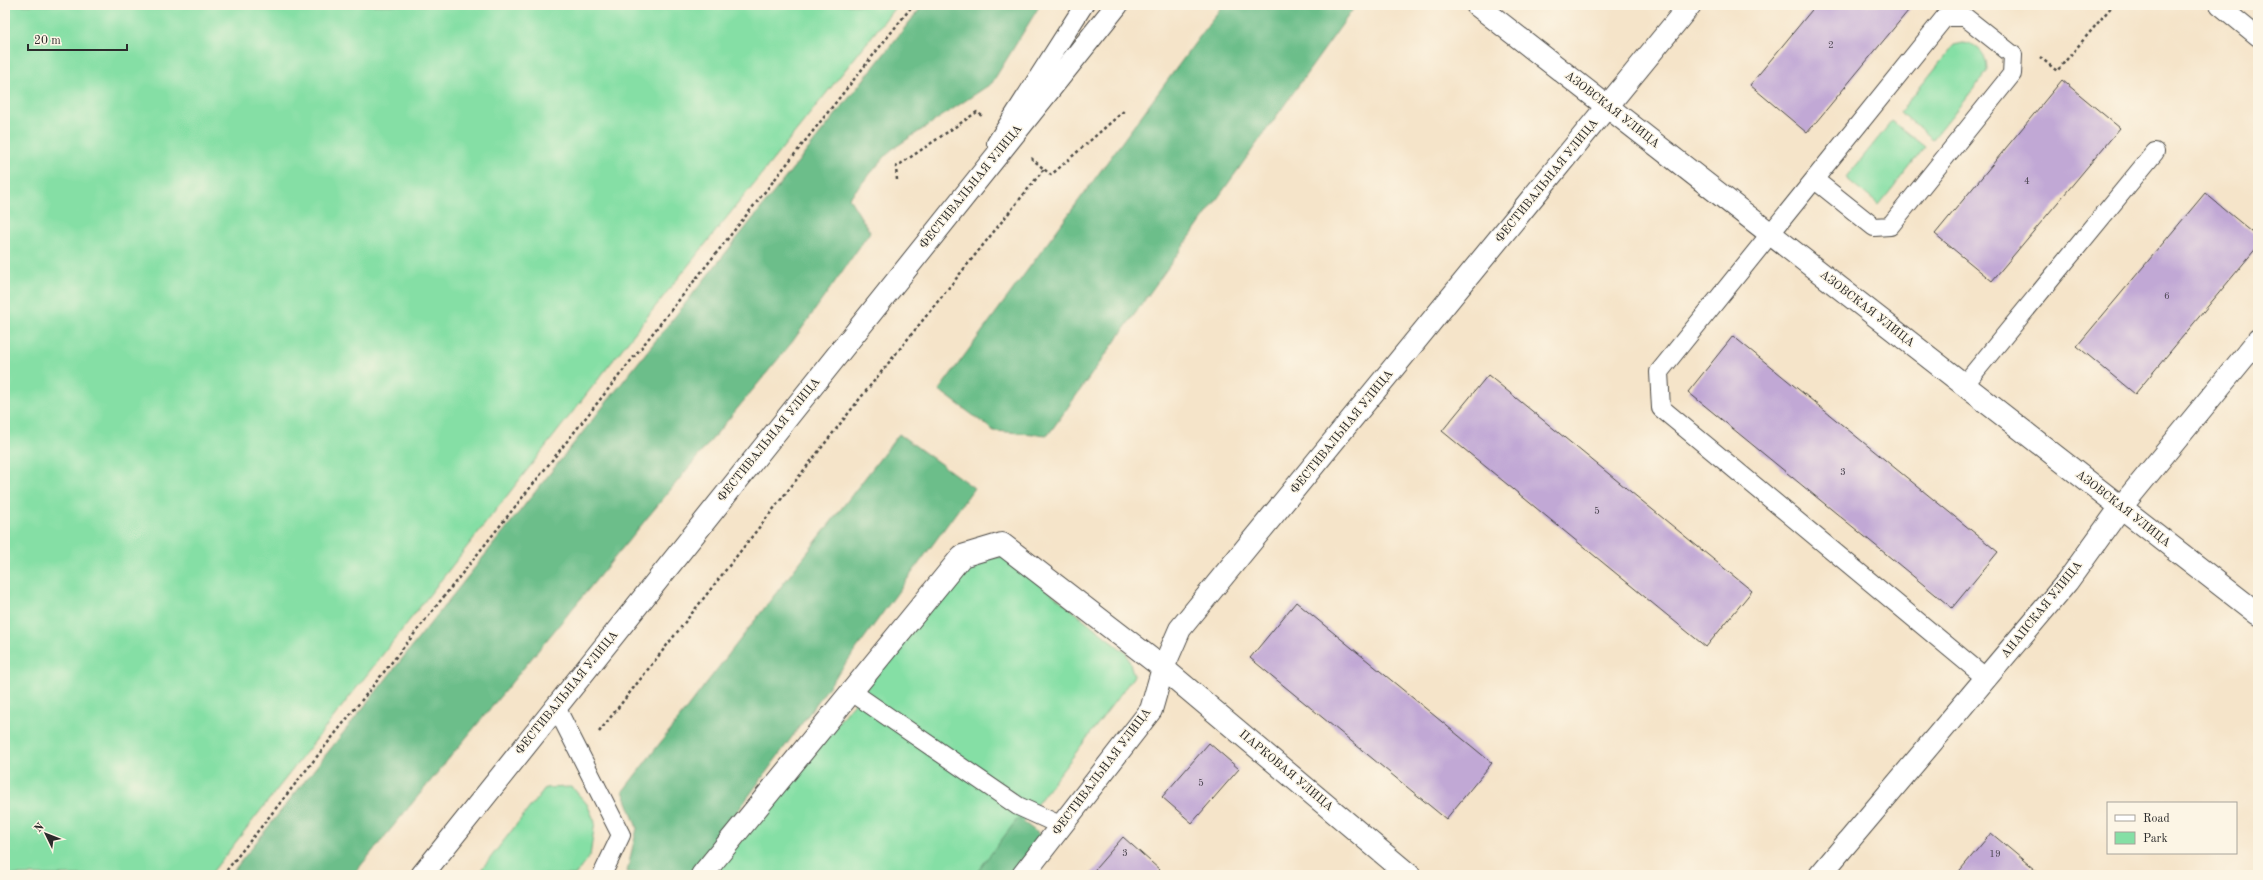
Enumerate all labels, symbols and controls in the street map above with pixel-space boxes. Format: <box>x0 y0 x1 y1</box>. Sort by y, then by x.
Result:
scale bar <box>28 26 127 52</box>
text: 20 m <box>34 35 61 47</box>
house number: 2 <box>1828 40 1834 50</box>
street label: АЗОВСКАЯ УЛИЦА <box>1562 69 1662 151</box>
street label: ФЕСТИВАЛЬНАЯ УЛИЦА <box>1493 117 1601 245</box>
street label: ФЕСТИВАЛЬНАЯ УЛИЦА <box>917 123 1025 251</box>
house number: 4 <box>2024 176 2030 186</box>
street label: АЗОВСКАЯ УЛИЦА <box>1817 268 1917 350</box>
house number: 6 <box>2164 291 2170 301</box>
street label: ФЕСТИВАЛЬНАЯ УЛИЦА <box>1288 368 1396 496</box>
street label: ФЕСТИВАЛЬНАЯ УЛИЦА <box>715 376 823 504</box>
house number: 3 <box>1840 467 1846 477</box>
street label: АЗОВСКАЯ УЛИЦА <box>2073 468 2173 550</box>
house number: 5 <box>1594 506 1600 516</box>
street label: АНАПСКАЯ УЛИЦА <box>1999 559 2085 661</box>
street label: ФЕСТИВАЛЬНАЯ УЛИЦА <box>513 629 621 757</box>
street label: ФЕСТИВАЛЬНАЯ УЛИЦА <box>1050 706 1154 838</box>
street label: ПАРКОВАЯ УЛИЦА <box>1237 728 1335 814</box>
house number: 5 <box>1198 778 1204 788</box>
legend <box>2107 802 2237 854</box>
text: Road <box>2143 813 2170 825</box>
north arrow <box>26 814 66 854</box>
text: N <box>33 821 47 835</box>
text: Park <box>2143 833 2168 845</box>
house number: 3 <box>1122 848 1128 858</box>
house number: 19 <box>1989 849 2001 859</box>

